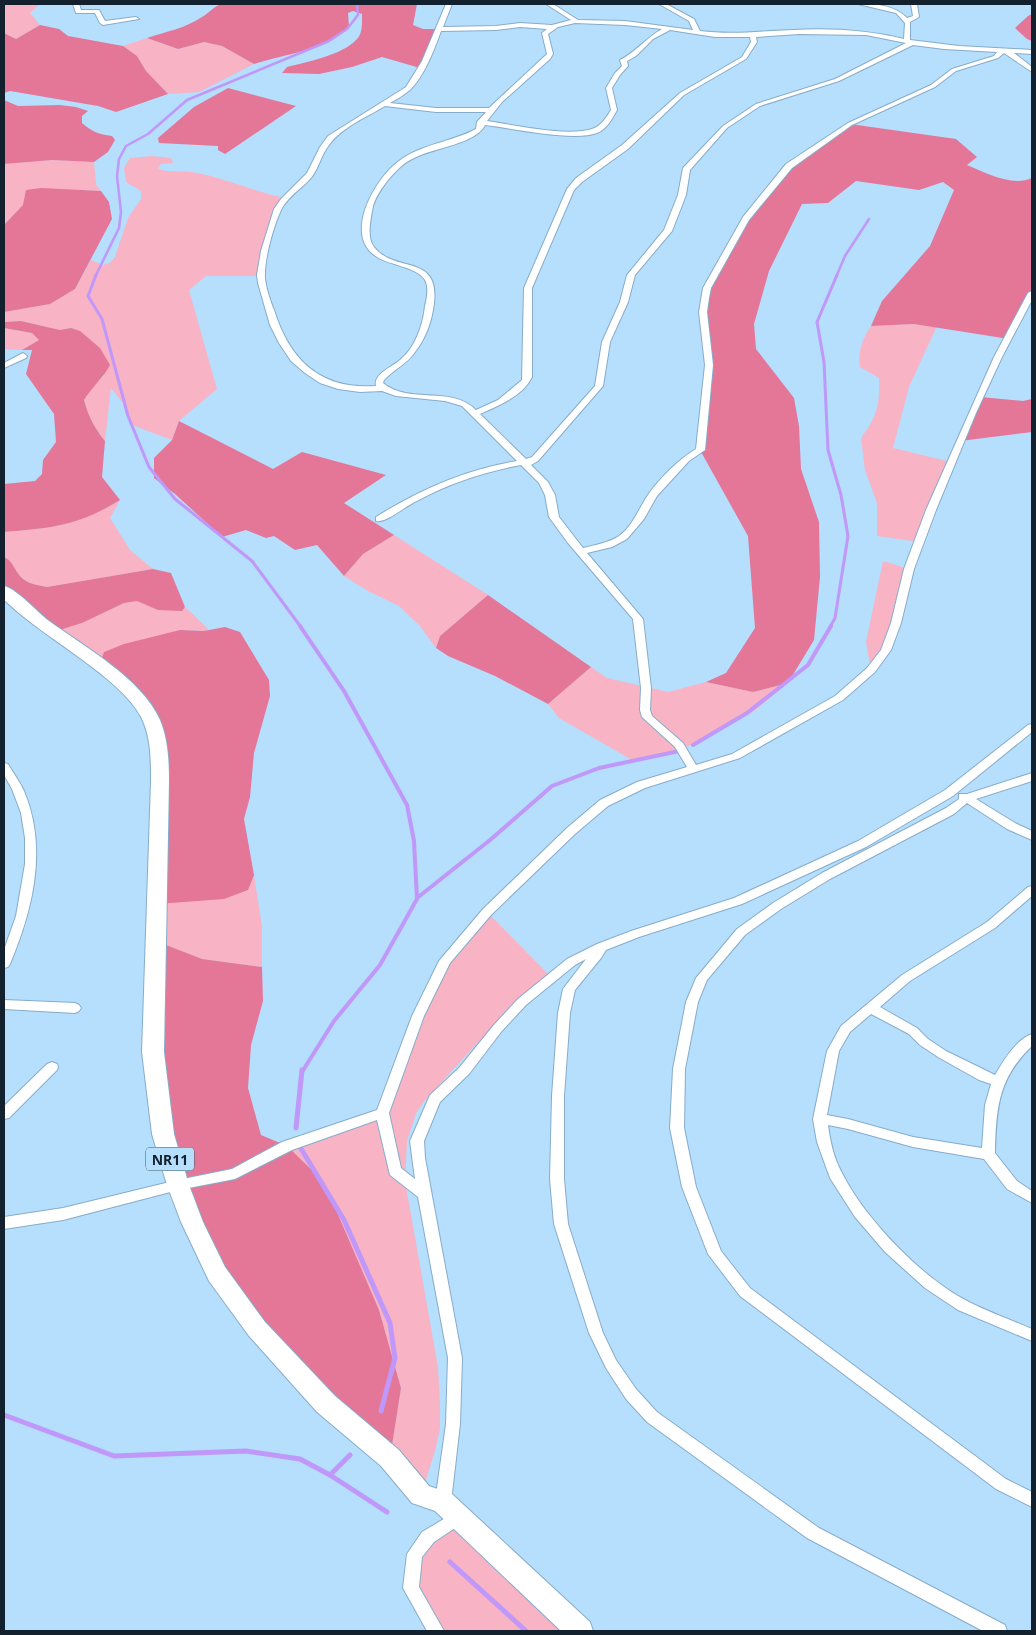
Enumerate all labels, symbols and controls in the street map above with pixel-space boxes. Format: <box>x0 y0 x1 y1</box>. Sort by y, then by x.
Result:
road number: NR11 <box>146 1148 194 1170</box>

